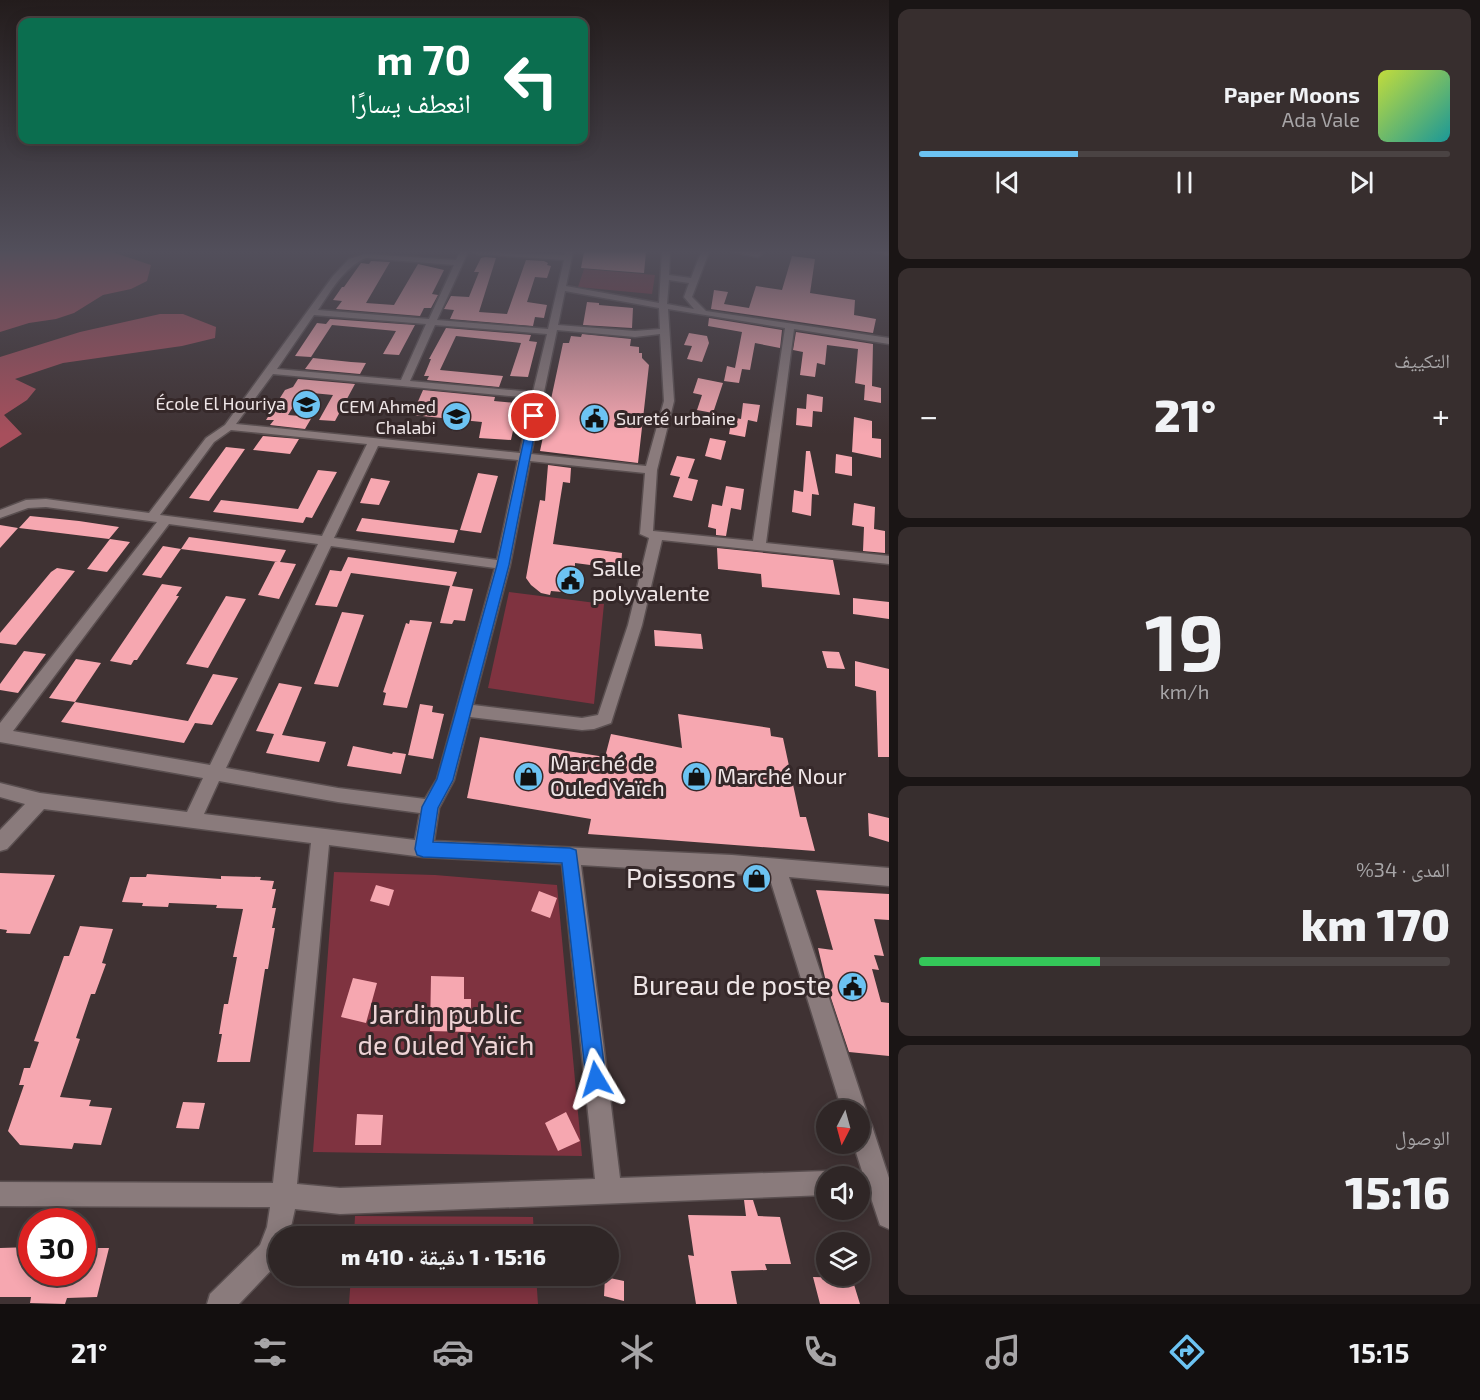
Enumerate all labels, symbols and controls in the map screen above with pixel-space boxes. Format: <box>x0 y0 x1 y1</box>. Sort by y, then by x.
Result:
text: 70 m <box>376 33 471 83</box>
icon: left <box>492 42 570 120</box>
text: Paper Moons <box>1224 81 1360 107</box>
text: انعطف يسارًا <box>350 86 471 118</box>
text: Ada Vale <box>1282 107 1360 131</box>
icon: previous <box>991 166 1024 199</box>
icon: pause <box>1168 166 1201 199</box>
icon: next <box>1345 166 1378 199</box>
text: التكييف <box>1394 348 1450 372</box>
text: 21° <box>1154 387 1216 441</box>
school or university icon: École El Houriya <box>291 388 323 420</box>
pin <box>508 390 559 441</box>
place label: École El Houriya <box>156 392 286 414</box>
place label: CEM Ahmed Chalabi <box>339 395 436 438</box>
text: − <box>919 395 938 435</box>
text: + <box>1432 395 1450 435</box>
icon: arrive <box>517 399 550 432</box>
school or university icon: CEM Ahmed Chalabi <box>441 401 473 433</box>
public building icon: Sureté urbaine <box>579 403 611 435</box>
place label: Sureté urbaine <box>616 407 736 429</box>
place label: Salle polyvalente <box>592 554 710 605</box>
public building icon: Salle polyvalente <box>555 565 587 597</box>
text: 19 <box>1145 593 1224 687</box>
text: km/h <box>1160 679 1209 703</box>
place label: Marché de Ouled Yaïch <box>550 749 665 800</box>
shop icon: Marché de Ouled Yaïch <box>513 760 545 792</box>
shop icon: Marché Nour <box>680 760 712 792</box>
place label: Marché Nour <box>717 762 847 788</box>
text: المدى · 34% <box>1356 857 1450 881</box>
place label: Poissons <box>626 861 736 893</box>
shop icon: Poissons <box>741 863 773 895</box>
text: 170 km <box>1301 896 1450 950</box>
place label: Bureau de poste <box>632 968 831 1001</box>
public building icon: Bureau de poste <box>836 970 868 1002</box>
park label: Jardin public de Ouled Yaïch <box>358 997 535 1060</box>
position arrow <box>564 1047 628 1111</box>
north arrow <box>816 1100 870 1154</box>
map controls <box>816 1100 870 1286</box>
text: الوصول <box>1395 1125 1450 1149</box>
text: 15:16 <box>1345 1164 1450 1218</box>
button: sound <box>816 1166 870 1220</box>
speed limit sign: 30 <box>18 1208 96 1286</box>
button: layers <box>816 1232 870 1286</box>
text: 15:16 · 1 دقيقة · 410 m <box>341 1243 546 1269</box>
icon: filters <box>249 1331 291 1373</box>
icon: car <box>432 1331 474 1373</box>
icon: climate <box>616 1331 658 1373</box>
icon: phone <box>799 1331 841 1373</box>
icon: music <box>982 1331 1024 1373</box>
icon: directions <box>1166 1331 1208 1373</box>
text: 21° <box>71 1336 107 1368</box>
text: 15:15 <box>1349 1336 1409 1368</box>

